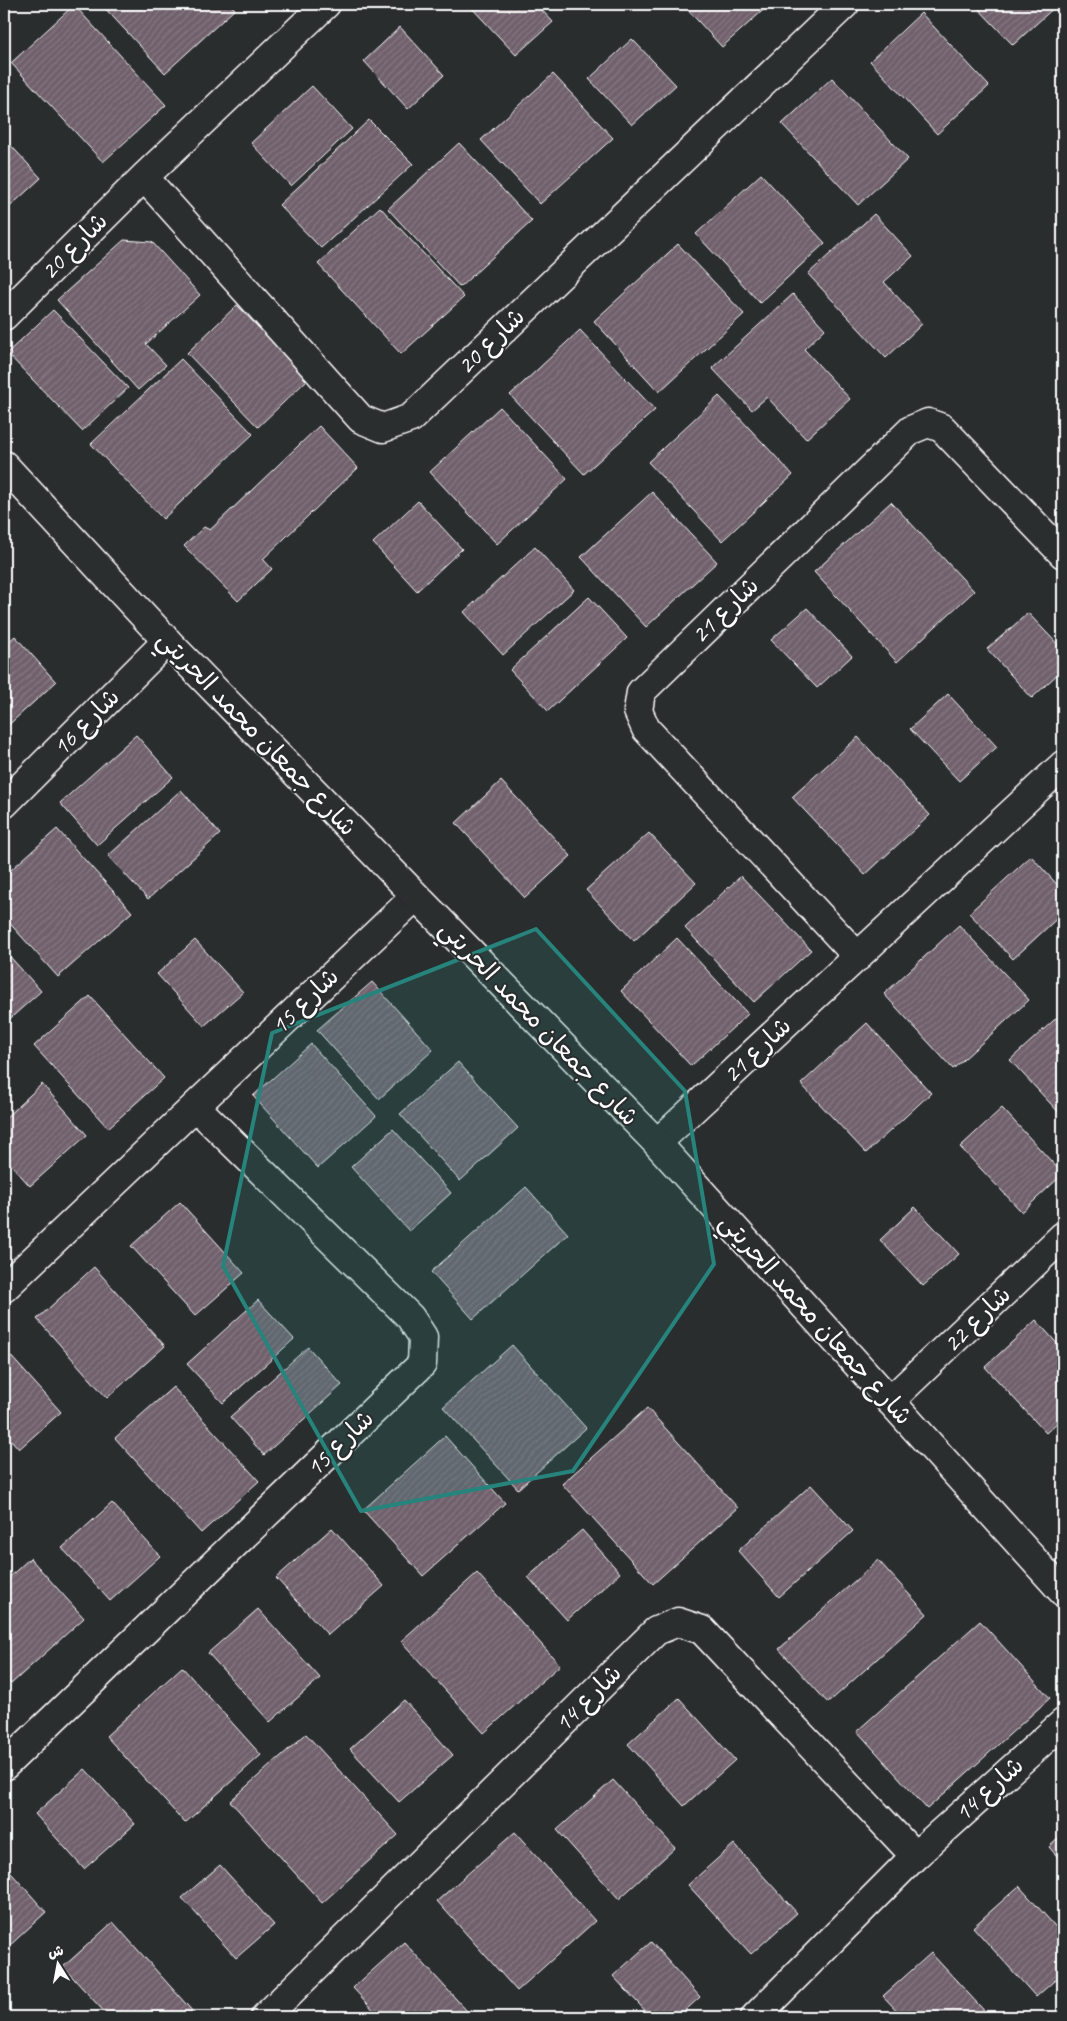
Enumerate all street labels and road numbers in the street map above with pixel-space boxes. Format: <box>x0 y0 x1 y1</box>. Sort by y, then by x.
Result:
street label: شارع 20 <box>33 205 115 287</box>
street label: شارع 20 <box>450 301 533 382</box>
street label: شارع 21 <box>684 570 767 651</box>
street label: شارع جمعان محمد الحريتي <box>147 623 364 846</box>
street label: شارع 16 <box>45 681 127 763</box>
street label: شارع جمعان محمد الحريتي <box>429 913 646 1136</box>
street label: شارع 15 <box>264 961 347 1042</box>
street label: شارع 21 <box>716 1010 799 1091</box>
street label: شارع جمعان محمد الحريتي <box>709 1206 920 1435</box>
street label: شارع 22 <box>936 1279 1019 1360</box>
street label: شارع 15 <box>299 1403 382 1484</box>
street label: شارع 14 <box>547 1657 629 1739</box>
street label: شارع 14 <box>948 1749 1031 1829</box>

